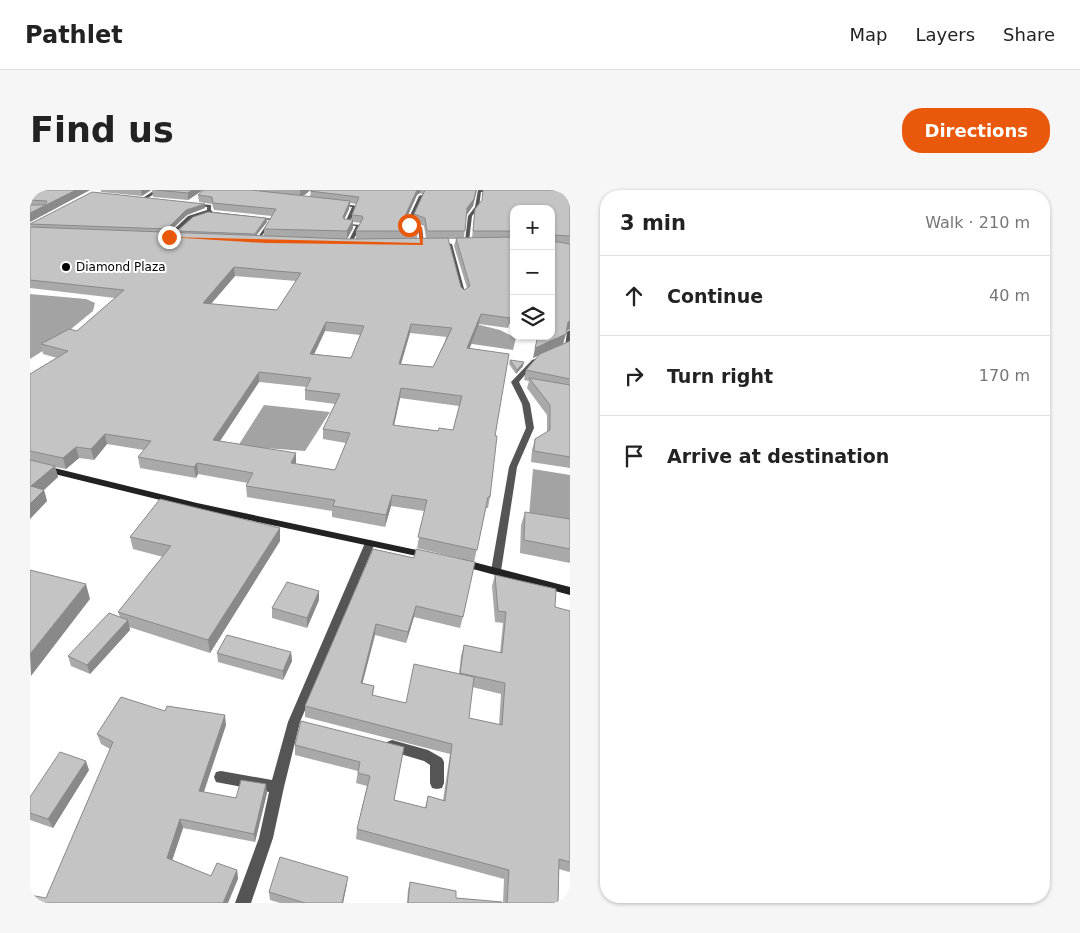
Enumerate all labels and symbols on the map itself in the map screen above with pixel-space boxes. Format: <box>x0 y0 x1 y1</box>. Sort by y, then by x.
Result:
route start <box>398 214 421 237</box>
route end <box>158 226 181 249</box>
place label: Diamond Plaza <box>76 260 166 274</box>
marker: Diamond Plaza <box>60 261 72 273</box>

